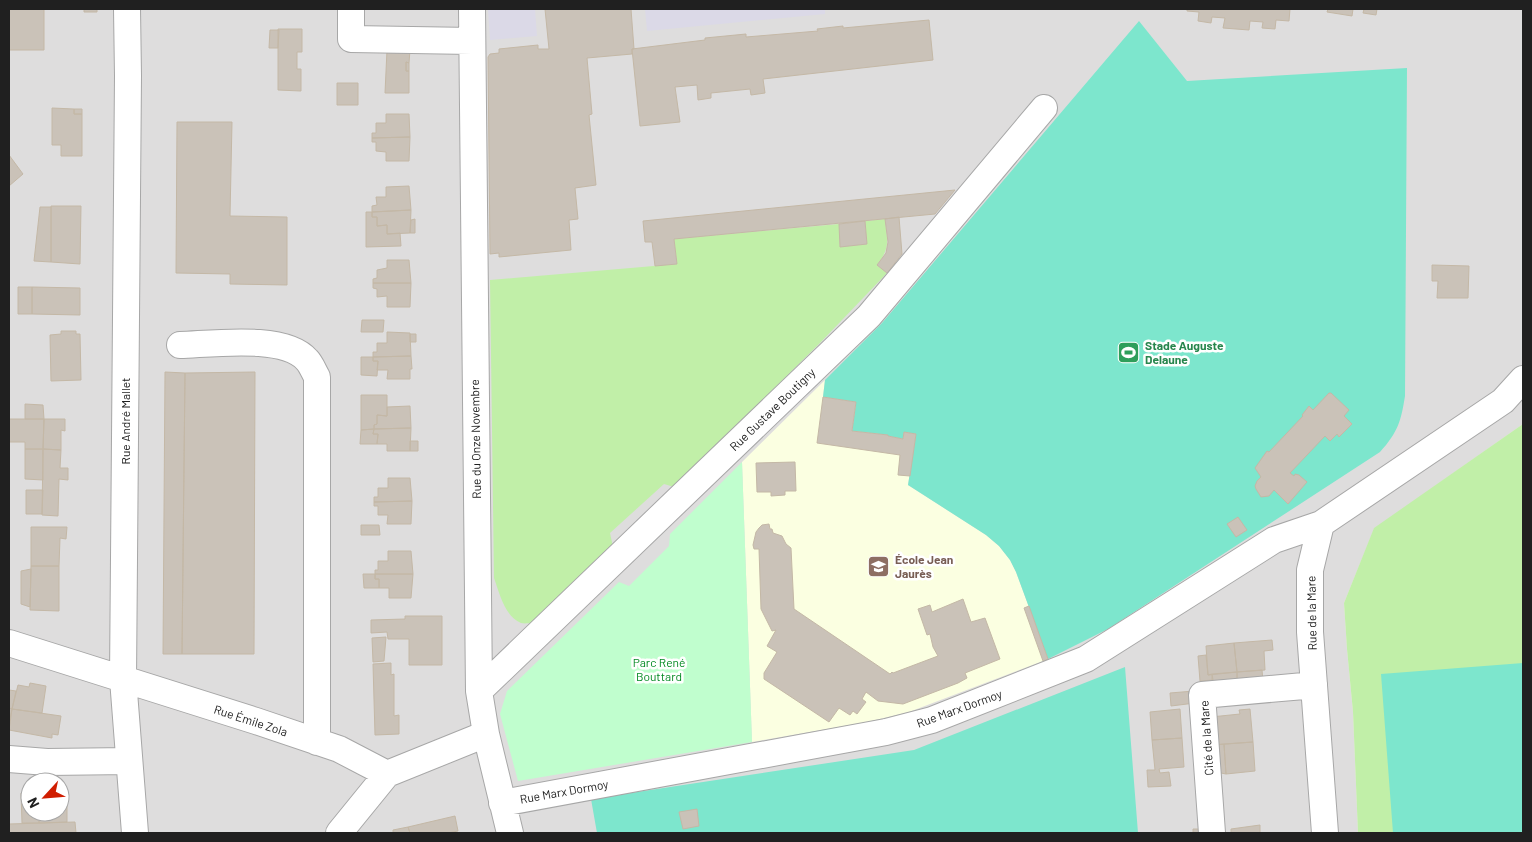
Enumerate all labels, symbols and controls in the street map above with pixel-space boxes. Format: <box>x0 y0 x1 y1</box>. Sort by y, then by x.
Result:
place label: Stade Auguste Delaune <box>1145 338 1224 366</box>
sports icon: Stade Auguste Delaune <box>1117 340 1141 364</box>
street label: Rue Gustave Boutigny <box>726 364 818 453</box>
street label: Rue André Mallet <box>118 378 132 464</box>
street label: Rue du Onze Novembre <box>467 379 483 499</box>
place label: École Jean Jaurès <box>895 552 953 580</box>
school or university icon: École Jean Jaurès <box>867 554 891 578</box>
street label: Rue de la Mare <box>1303 576 1319 650</box>
park label: Parc René Bouttard <box>633 655 685 683</box>
street label: Rue Marx Dormoy <box>914 686 1004 730</box>
street label: Cité de la Mare <box>1196 700 1216 776</box>
street label: Rue Émile Zola <box>213 702 289 738</box>
north arrow <box>20 772 70 822</box>
street label: Rue Marx Dormoy <box>519 776 610 806</box>
text: N <box>23 795 43 811</box>

